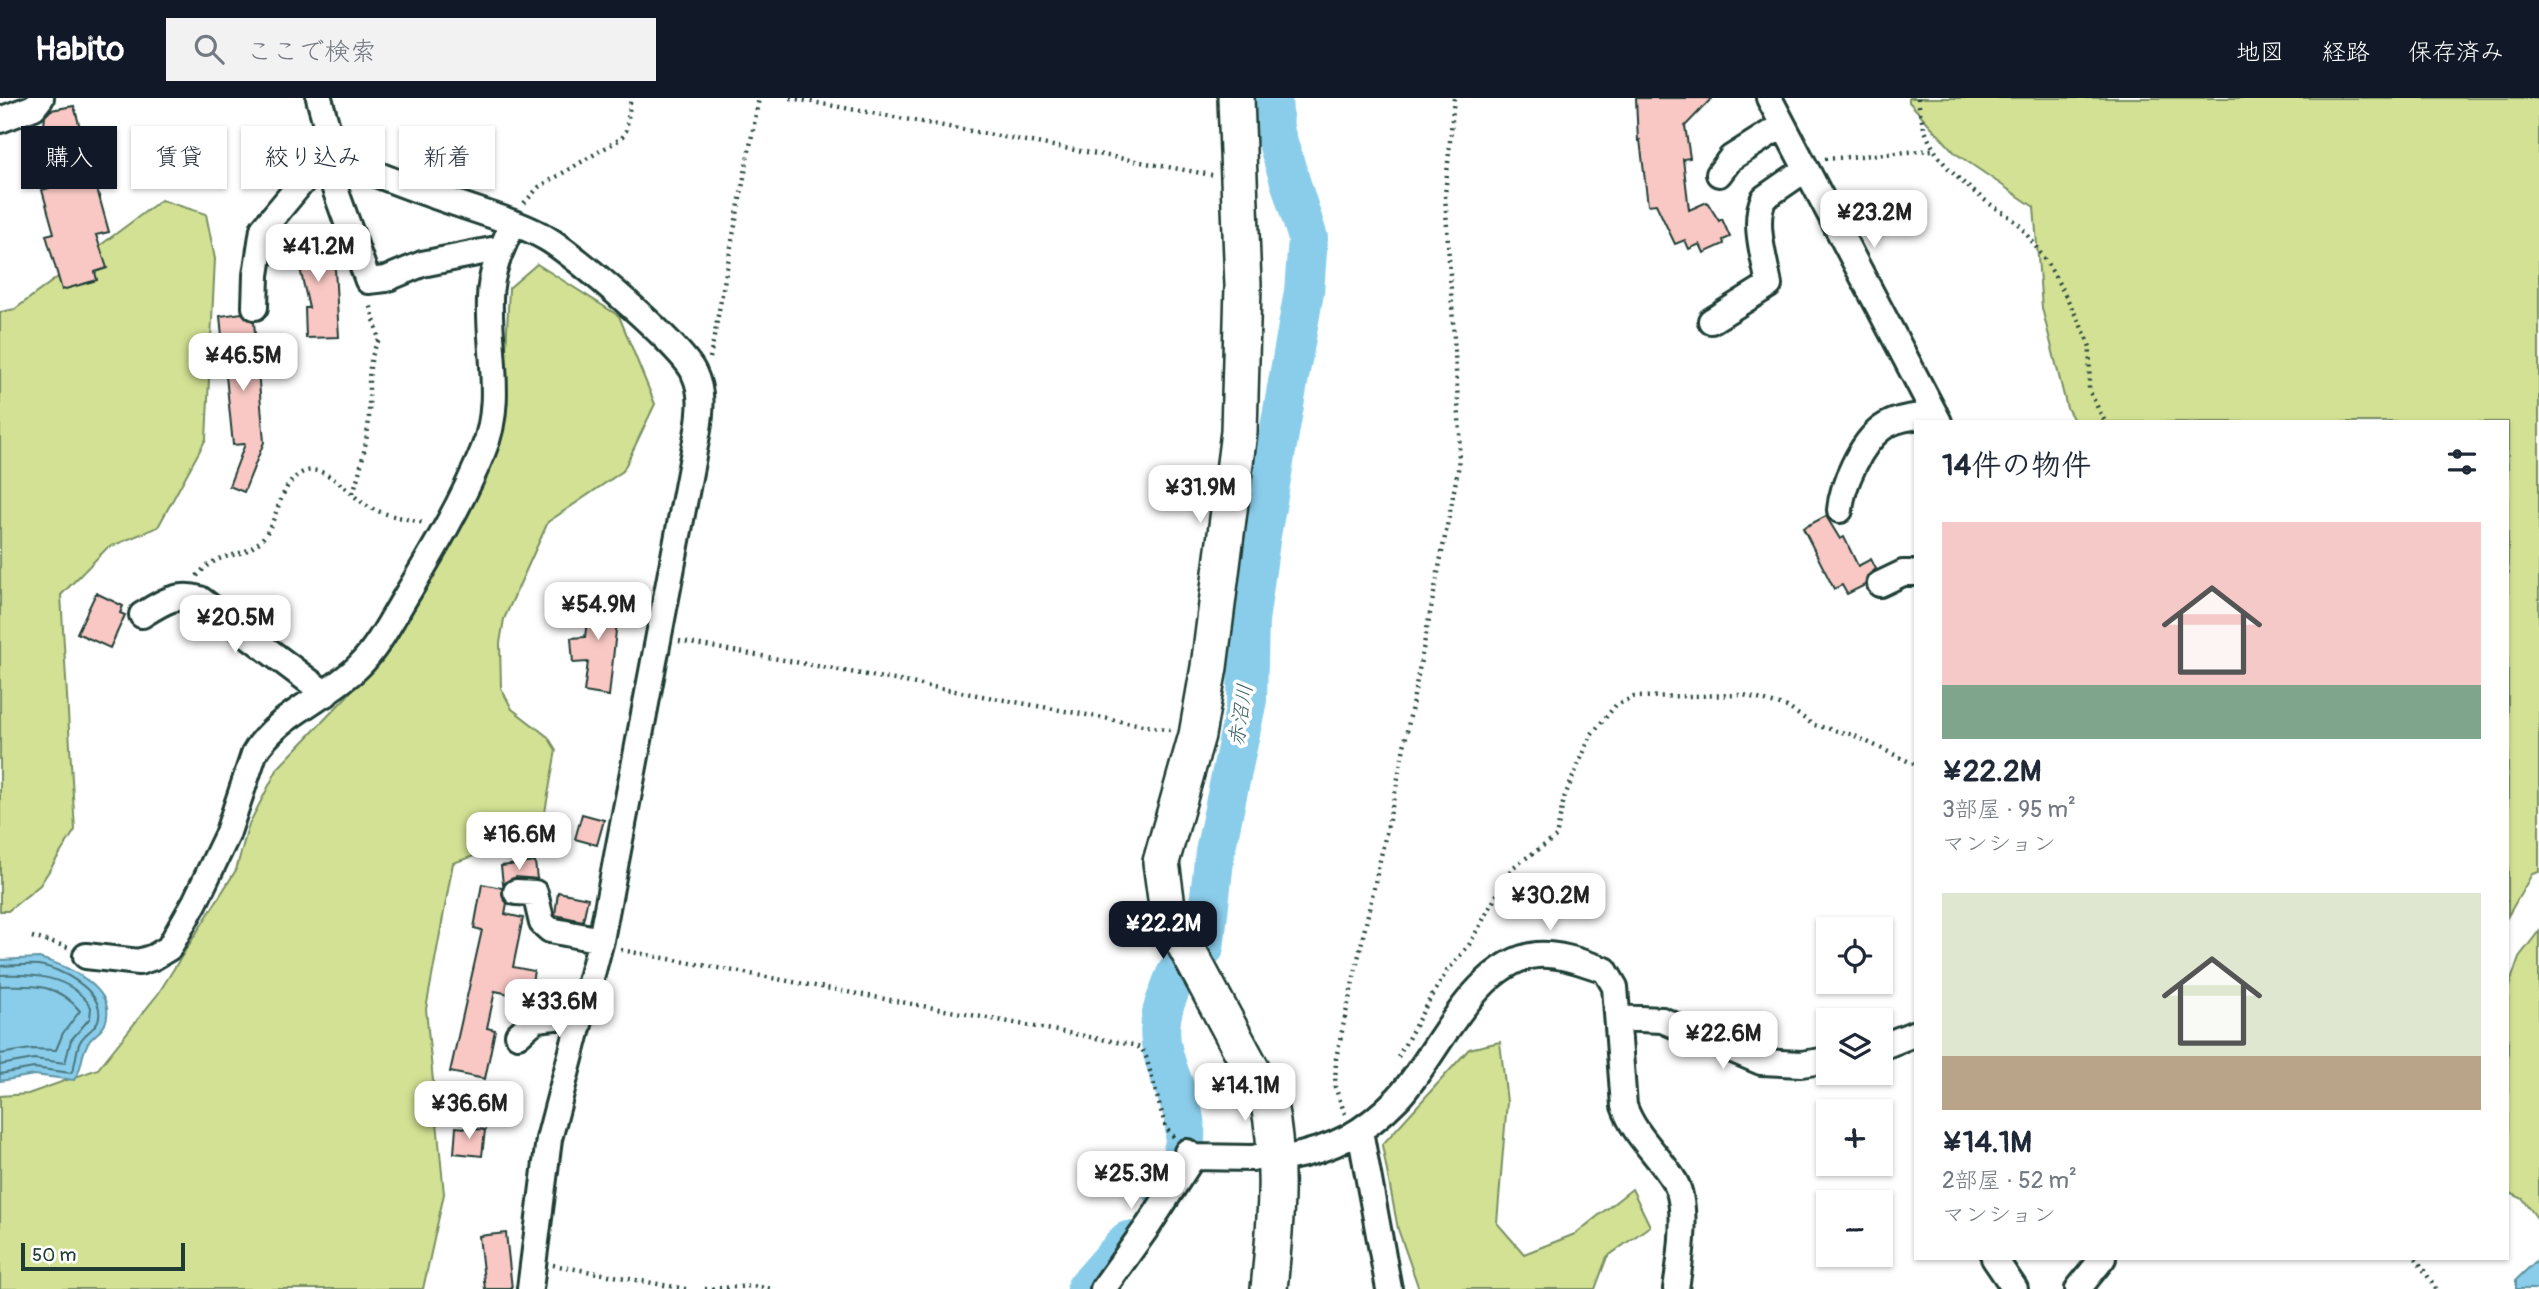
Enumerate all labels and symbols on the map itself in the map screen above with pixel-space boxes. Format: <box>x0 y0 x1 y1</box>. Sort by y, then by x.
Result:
pin: ¥23.2M <box>1817 190 1931 250</box>
pin: ¥41.2M <box>261 225 375 284</box>
pin: ¥46.5M <box>186 334 300 393</box>
pin: ¥31.9M <box>1143 466 1257 525</box>
pin: ¥54.9M <box>541 582 655 642</box>
pin: ¥20.5M <box>178 596 292 655</box>
water label: 赤沼川 <box>1223 682 1259 748</box>
pin: ¥16.6M <box>462 812 576 872</box>
pin: ¥30.2M <box>1493 874 1607 933</box>
pin: ¥22.2M <box>1106 902 1220 961</box>
pin: ¥33.6M <box>502 979 616 1039</box>
pin: ¥22.6M <box>1666 1012 1780 1071</box>
pin: ¥14.1M <box>1188 1063 1302 1123</box>
pin: ¥36.6M <box>412 1082 526 1141</box>
pin: ¥25.3M <box>1074 1152 1188 1211</box>
scale bar <box>21 1240 186 1272</box>

